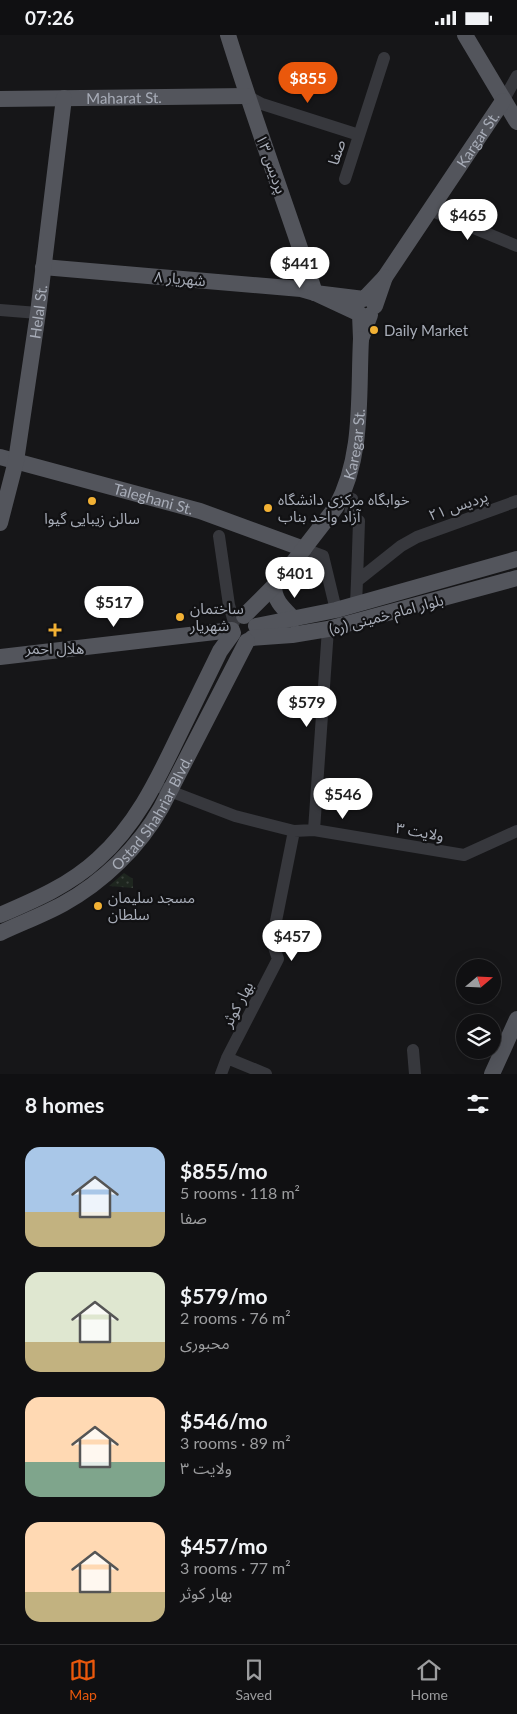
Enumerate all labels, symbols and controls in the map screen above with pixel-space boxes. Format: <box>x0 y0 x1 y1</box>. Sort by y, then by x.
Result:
text: 07:26 <box>25 6 74 29</box>
pin: $855 <box>278 62 338 104</box>
text: $855 <box>289 68 327 87</box>
street label: Maharat St. <box>86 88 162 107</box>
street label: Kargar St. <box>452 108 503 171</box>
street label: پردیس ۱۳ <box>251 132 291 197</box>
street label: صفا <box>324 137 348 167</box>
pin: $465 <box>438 199 498 241</box>
text: $465 <box>449 205 487 224</box>
pin: $441 <box>270 247 330 289</box>
text: $441 <box>281 253 319 272</box>
street label: شهریار ۸ <box>153 267 207 290</box>
street label: Helal St. <box>25 284 50 340</box>
place label: Daily Market <box>384 321 469 339</box>
marker: Daily Market <box>368 324 380 336</box>
street label: Karegar St. <box>339 408 368 482</box>
street label: Taleghani St. <box>111 479 196 518</box>
street label: پردیس ۲۱ <box>426 486 491 526</box>
place label: خوابگاه مرکزی دانشگاه آزاد واحد بناب <box>278 490 410 526</box>
marker: سالن زیبایی گیوا <box>86 495 98 507</box>
marker: خوابگاه مرکزی دانشگاه آزاد واحد بناب <box>262 502 274 514</box>
place label: سالن زیبایی گیوا <box>44 509 140 528</box>
pin: $401 <box>265 557 325 599</box>
text: $401 <box>276 563 314 582</box>
pin: $517 <box>84 585 144 628</box>
street label: بلوار امام خمینی (ره) <box>327 590 446 641</box>
text: $517 <box>95 592 133 611</box>
place label: ساختمان شهریار <box>189 599 244 635</box>
marker: ساختمان شهریار <box>174 611 186 623</box>
marker: هلال احمر <box>48 623 62 637</box>
place label: هلال احمر <box>25 639 84 658</box>
pin: $579 <box>277 685 337 728</box>
text: $579 <box>288 692 326 711</box>
street label: Ostad Shahriar Blvd. <box>107 753 195 874</box>
pin: $546 <box>313 777 373 820</box>
text: $546 <box>324 784 362 803</box>
street label: ولایت ۳ <box>394 818 446 845</box>
place label: مسجد سلیمان سلطان <box>108 888 195 924</box>
marker: مسجد سلیمان سلطان <box>92 900 104 912</box>
pin: $457 <box>262 919 322 962</box>
text: $457 <box>273 926 311 945</box>
north arrow <box>456 959 501 1004</box>
map controls <box>456 959 501 1059</box>
street label: بهار کوثر <box>217 978 257 1031</box>
button: layers <box>456 1014 501 1059</box>
icon: filters <box>464 1090 492 1118</box>
text: 8 homes <box>25 1092 104 1117</box>
text: $855/mo <box>180 1158 268 1183</box>
icon: home <box>65 1167 125 1227</box>
text: 5 rooms · 118 m² <box>180 1183 300 1202</box>
text: صفا <box>180 1208 207 1227</box>
text: $579/mo <box>180 1283 268 1308</box>
icon: home <box>65 1292 125 1352</box>
text: 2 rooms · 76 m² <box>180 1308 291 1327</box>
text: محبوری <box>180 1333 230 1352</box>
text: $546/mo <box>180 1408 268 1433</box>
icon: home <box>65 1417 125 1477</box>
text: 3 rooms · 89 m² <box>180 1433 291 1452</box>
text: ولایت ۳ <box>180 1458 232 1477</box>
text: $457/mo <box>180 1533 268 1558</box>
icon: home <box>65 1542 125 1602</box>
text: 3 rooms · 77 m² <box>180 1558 291 1577</box>
text: بهار کوثر <box>180 1583 232 1602</box>
tab: Map <box>69 1656 97 1703</box>
tab: Saved <box>236 1656 272 1703</box>
tab: Home <box>410 1656 448 1703</box>

